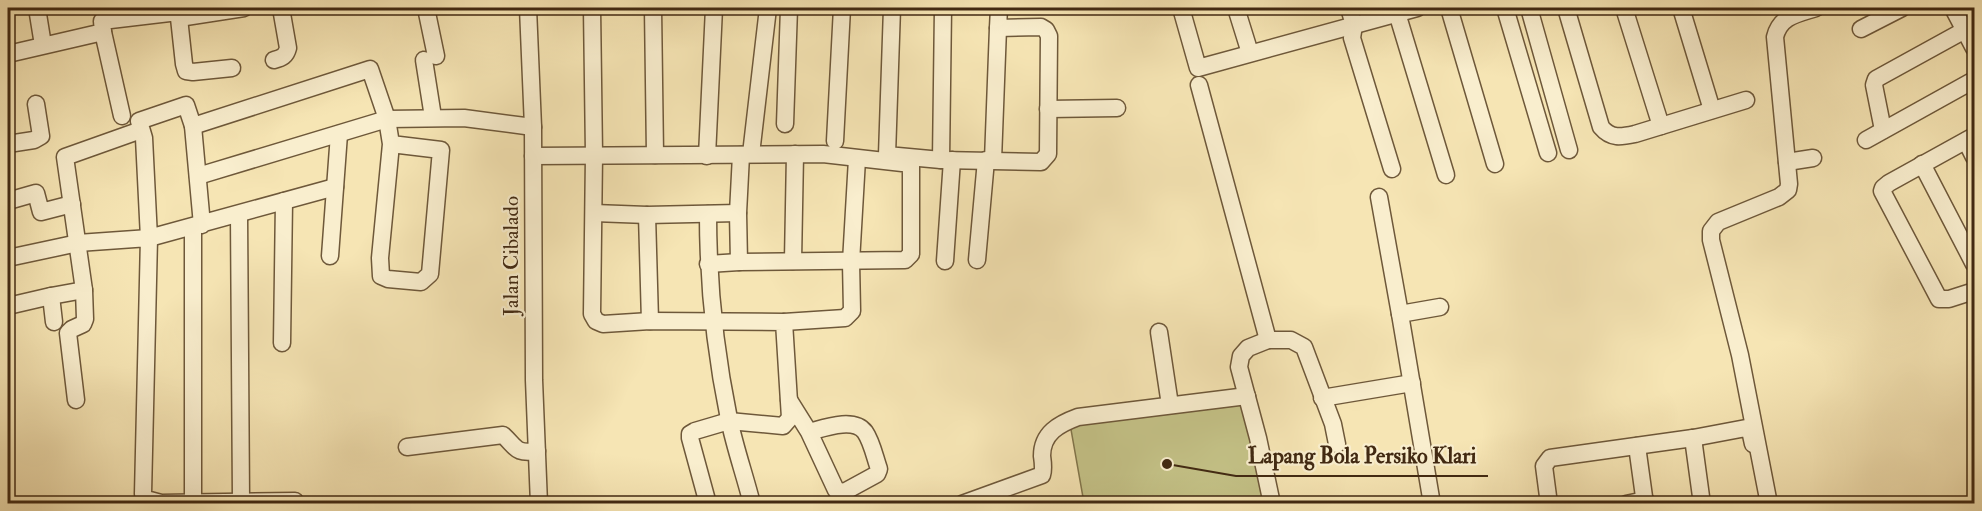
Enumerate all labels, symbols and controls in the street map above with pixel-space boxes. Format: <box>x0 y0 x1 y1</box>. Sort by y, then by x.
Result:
street label: Jalan Cibalado <box>498 196 525 317</box>
callout: Lapang Bola Persiko Klari <box>1236 436 1488 476</box>
text: Lapang Bola Persiko Klari <box>1248 442 1476 471</box>

